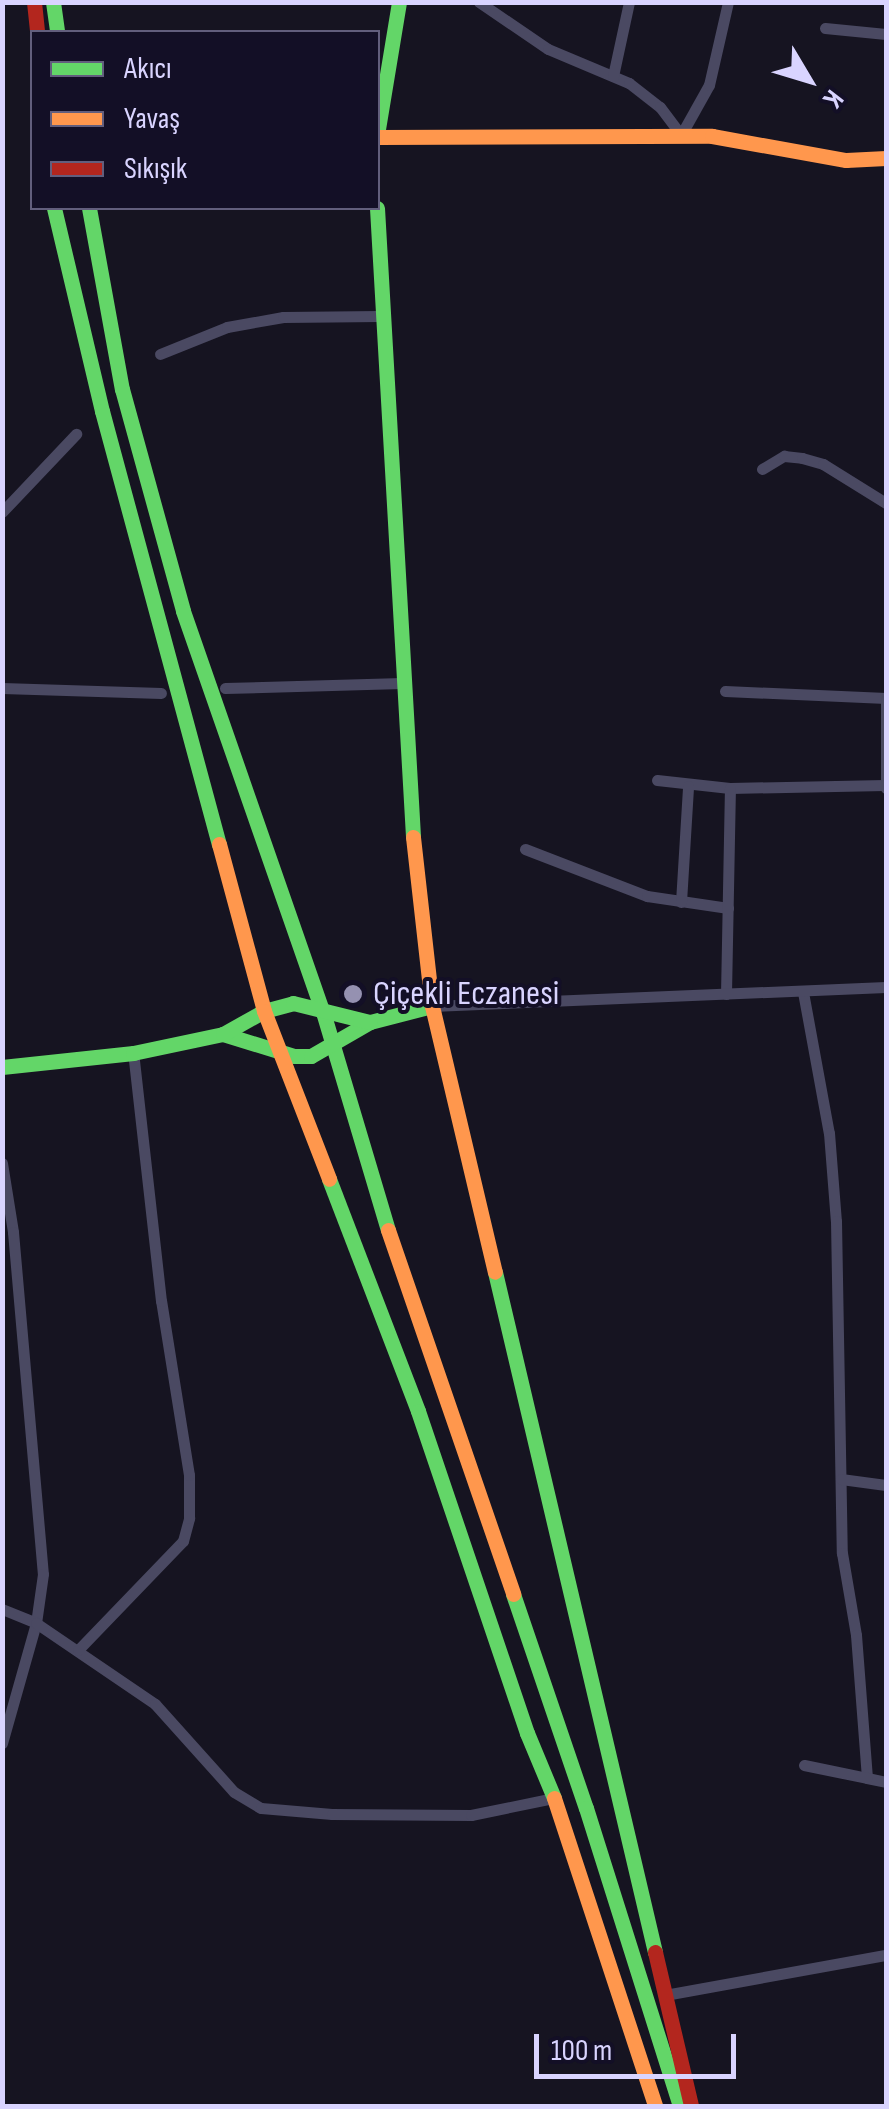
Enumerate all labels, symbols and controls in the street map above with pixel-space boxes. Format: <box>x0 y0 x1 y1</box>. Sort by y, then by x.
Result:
legend <box>30 30 380 210</box>
north arrow <box>759 30 859 130</box>
text: Akıcı <box>124 51 172 87</box>
text: K <box>816 83 850 114</box>
text: Yavaş <box>124 101 180 137</box>
text: Sıkışık <box>124 151 187 187</box>
place label: Çiçekli Eczanesi <box>373 973 559 1015</box>
marker: Çiçekli Eczanesi <box>342 983 364 1005</box>
scale bar <box>539 2014 742 2076</box>
text: 100 m <box>551 2033 612 2069</box>

